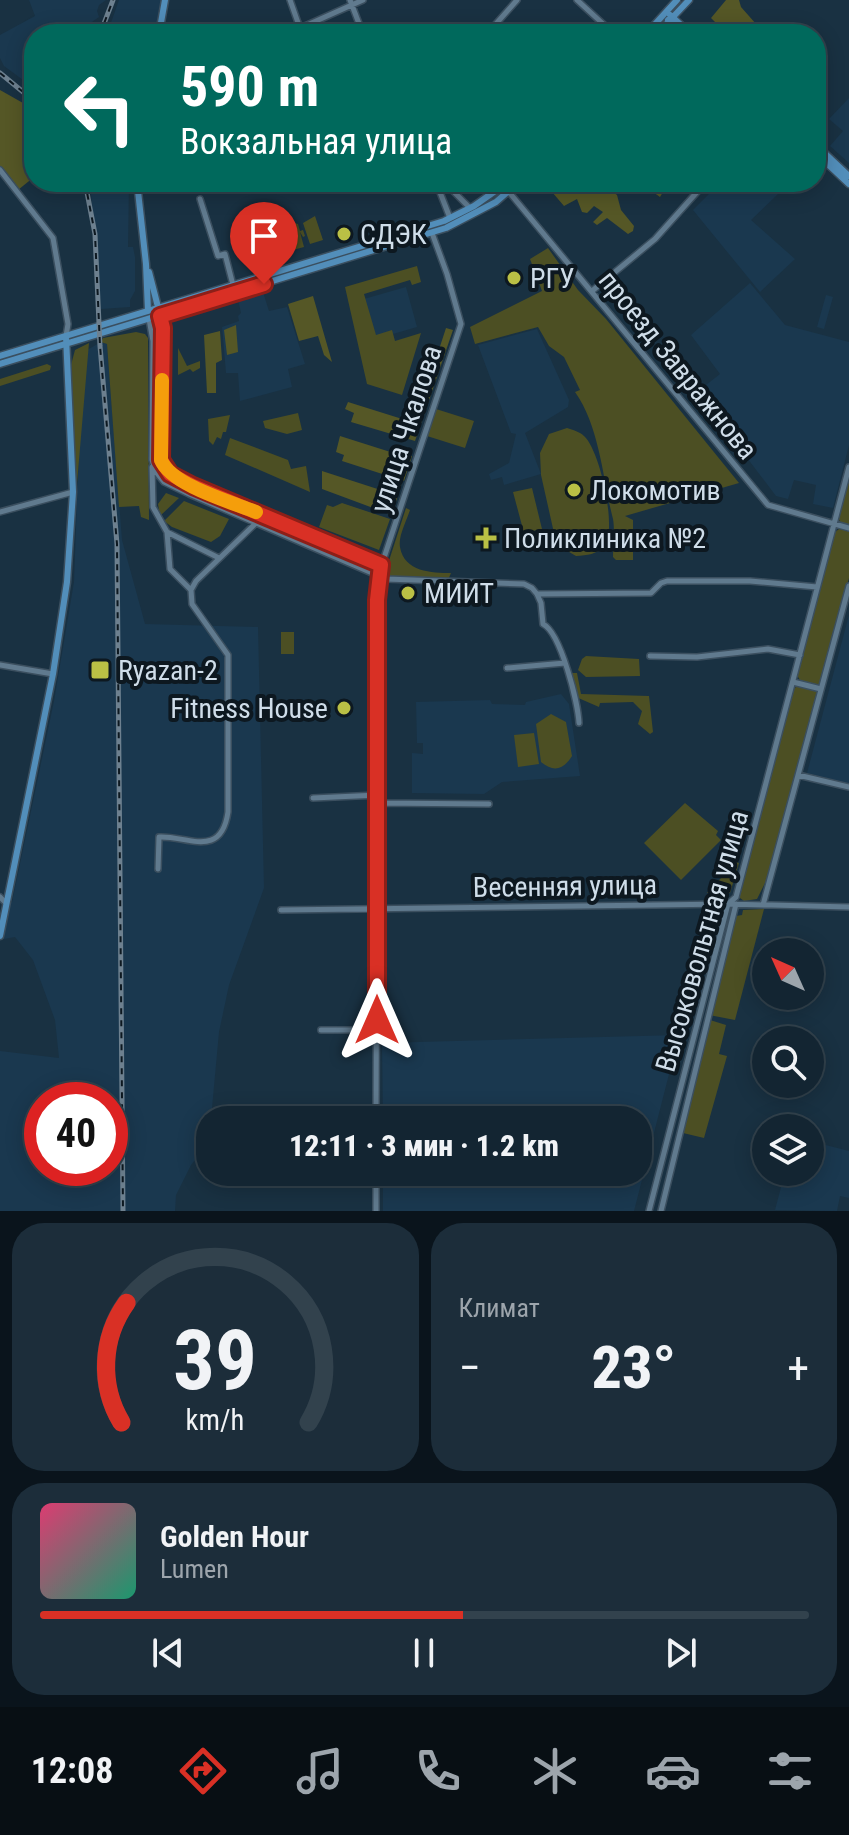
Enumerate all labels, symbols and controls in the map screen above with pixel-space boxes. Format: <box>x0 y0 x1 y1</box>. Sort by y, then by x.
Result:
text: 590 m <box>180 54 319 120</box>
icon: left <box>48 56 152 160</box>
text: Вокзальная улица <box>180 121 452 163</box>
pin <box>230 202 298 284</box>
icon: arrive <box>242 214 286 258</box>
place label: СДЭК <box>360 218 427 251</box>
marker: СДЭК <box>335 225 353 243</box>
place label: РГУ <box>530 262 575 295</box>
street label: проезд Завражнова <box>592 264 764 466</box>
marker: РГУ <box>505 269 523 287</box>
street label: улица Чкалова <box>363 341 449 517</box>
place label: Локомотив <box>590 474 721 507</box>
marker: Локомотив <box>565 481 583 499</box>
place label: Поликлиника №2 <box>504 522 706 555</box>
marker: Поликлиника №2 <box>475 527 497 549</box>
place label: МИИТ <box>424 577 494 610</box>
marker: МИИТ <box>399 584 417 602</box>
place label: Ryazan-2 <box>118 654 218 687</box>
marker: Ryazan-2 <box>89 659 111 681</box>
place label: Fitness House <box>170 692 328 725</box>
marker: Fitness House <box>335 699 353 717</box>
street label: Высоковольтная улица <box>649 806 755 1076</box>
street label: Весенняя улица <box>473 868 657 904</box>
north arrow <box>752 938 824 1010</box>
map controls <box>752 938 824 1186</box>
position arrow <box>335 978 419 1062</box>
button: search <box>752 1026 824 1098</box>
speed limit sign: 40 <box>24 1082 128 1186</box>
button: layers <box>752 1114 824 1186</box>
text: 12:11 · 3 мин · 1.2 km <box>289 1128 559 1163</box>
text: Климат <box>459 1293 540 1323</box>
text: 39 <box>173 1312 257 1409</box>
text: 23° <box>592 1332 676 1403</box>
text: − <box>459 1342 481 1394</box>
text: + <box>787 1342 809 1394</box>
text: km/h <box>186 1403 245 1437</box>
text: Golden Hour <box>160 1519 309 1554</box>
text: Lumen <box>160 1554 229 1584</box>
icon: previous <box>146 1631 190 1675</box>
icon: pause <box>402 1631 446 1675</box>
icon: next <box>659 1631 703 1675</box>
icon: directions <box>175 1743 231 1799</box>
icon: music <box>292 1743 348 1799</box>
icon: phone <box>410 1743 466 1799</box>
icon: climate <box>527 1743 583 1799</box>
icon: car <box>645 1743 701 1799</box>
icon: filters <box>762 1743 818 1799</box>
text: 12:08 <box>31 1750 113 1792</box>

